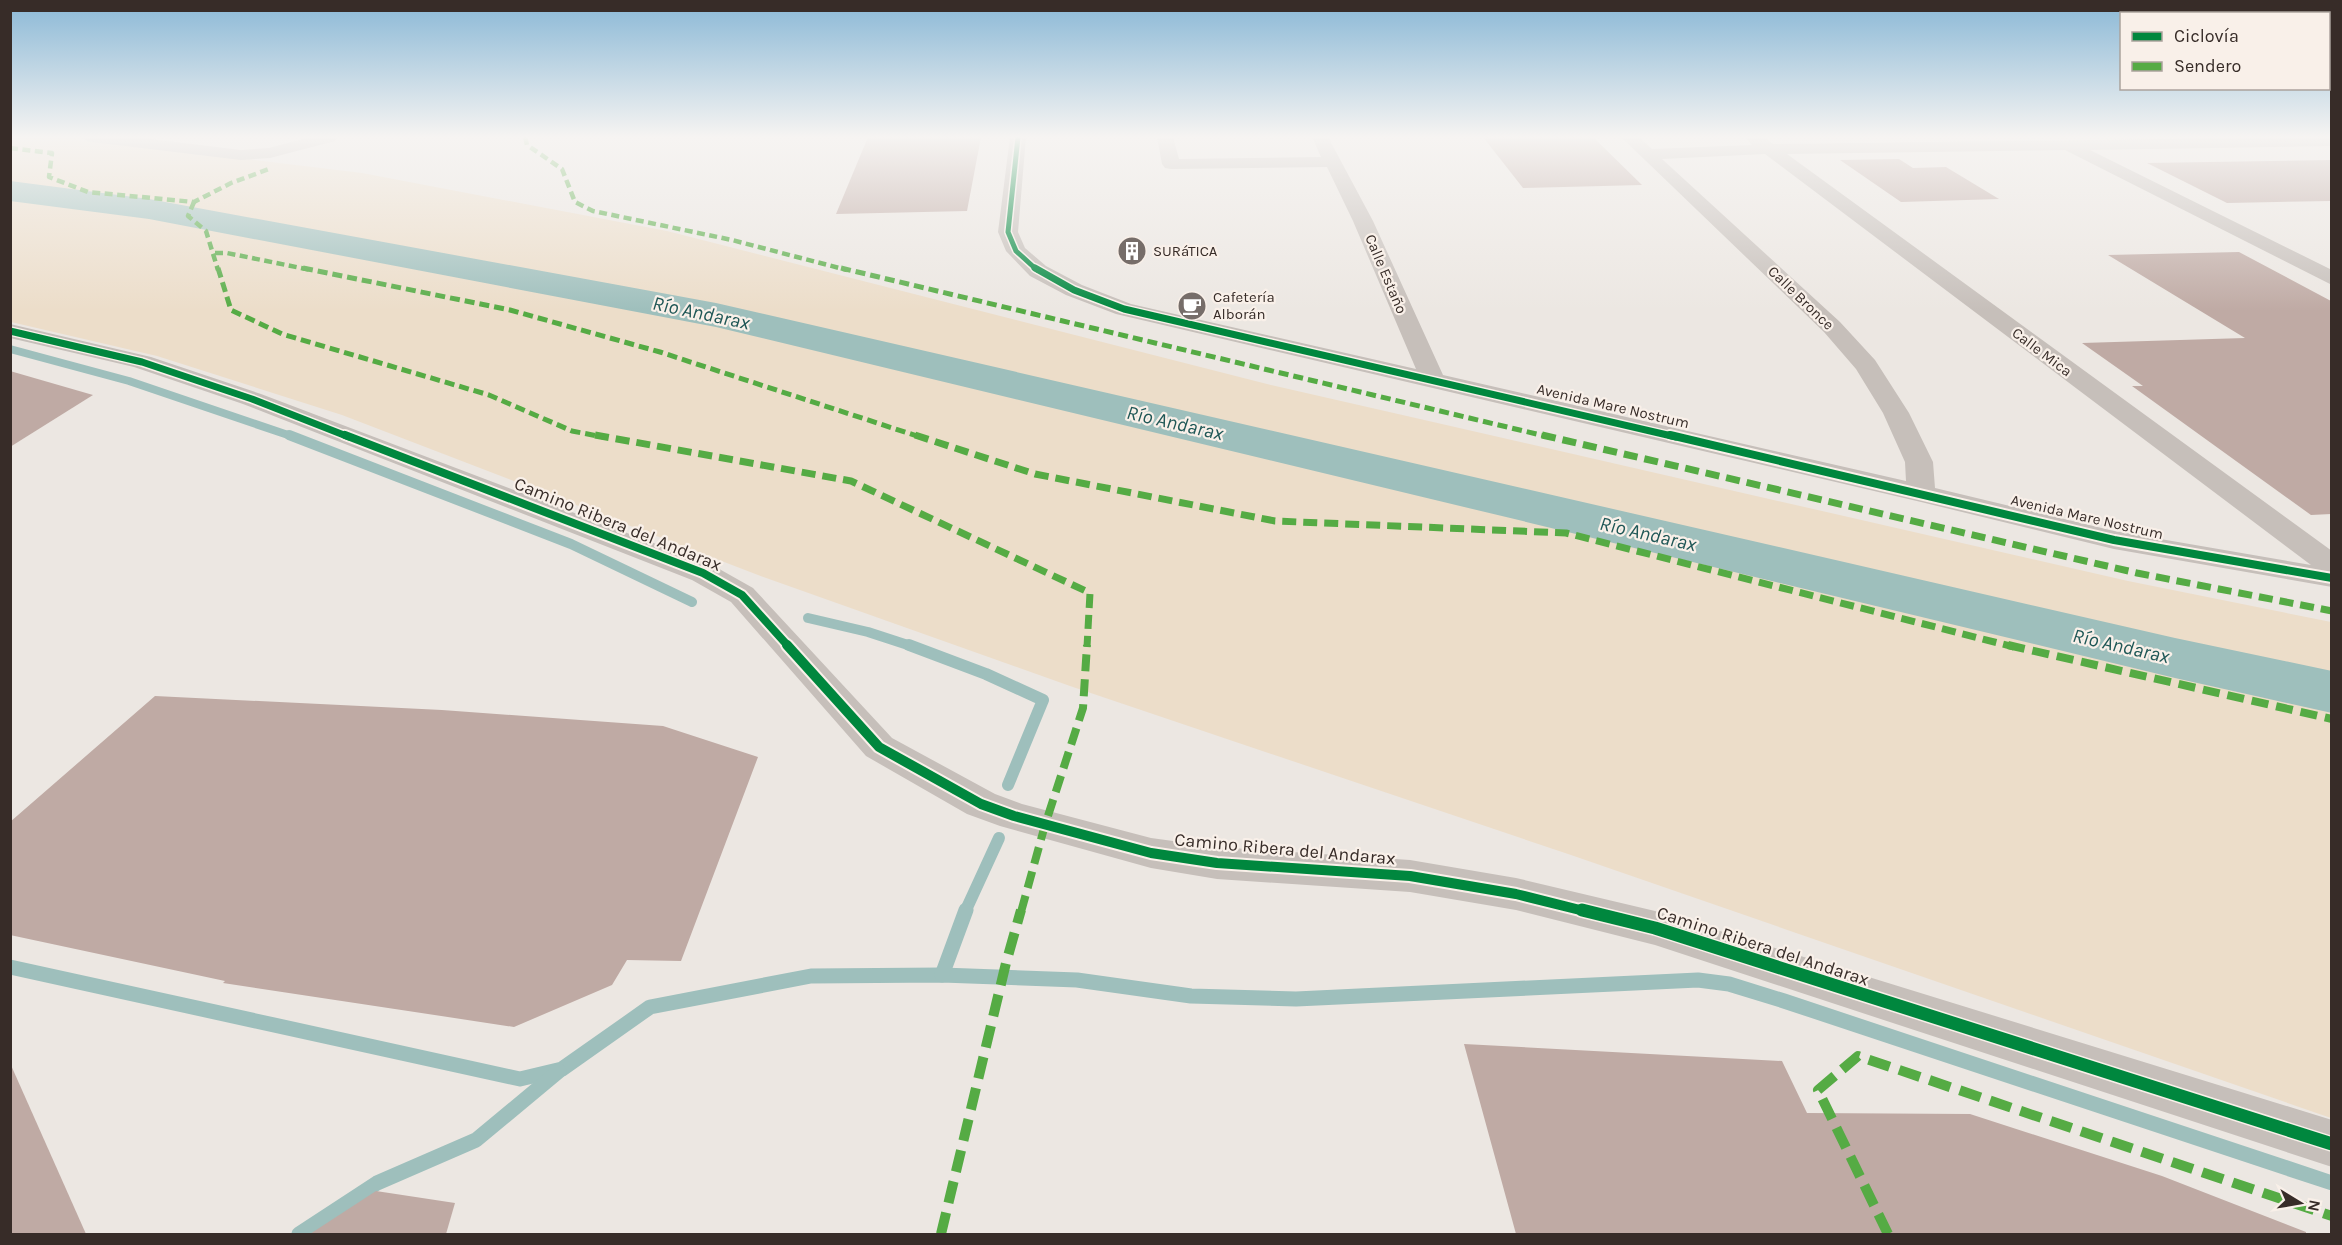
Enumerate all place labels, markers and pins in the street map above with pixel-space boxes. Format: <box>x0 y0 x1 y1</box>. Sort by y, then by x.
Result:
building icon: SURáTICA <box>1116 235 1148 267</box>
place label: SURáTICA <box>1153 242 1218 260</box>
place label: Cafetería Alborán <box>1213 288 1275 323</box>
cafe icon: Cafetería Alborán <box>1176 290 1208 322</box>

